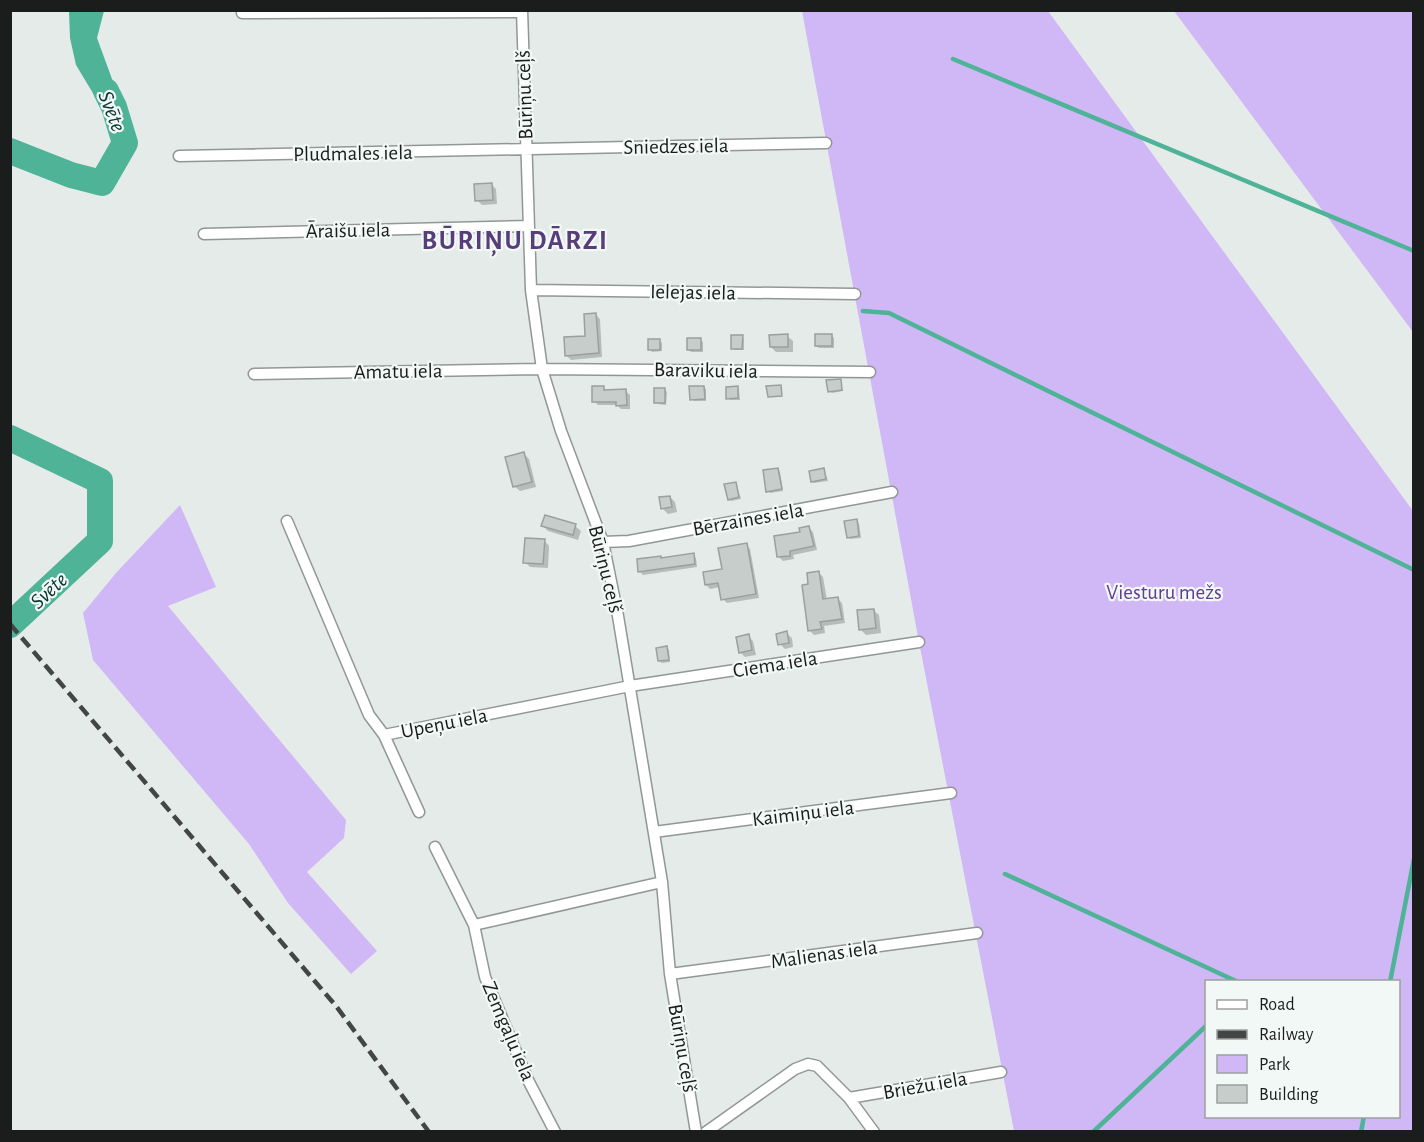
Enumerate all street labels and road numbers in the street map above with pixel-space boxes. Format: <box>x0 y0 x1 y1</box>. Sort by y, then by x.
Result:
street label: Būriņu ceļš <box>512 50 539 140</box>
street label: Sniedzes iela <box>623 135 729 158</box>
street label: Pludmales iela <box>293 142 413 165</box>
street label: Āraišu iela <box>305 218 391 242</box>
street label: Ielejas iela <box>650 281 736 304</box>
street label: Baraviku iela <box>654 359 759 382</box>
street label: Amatu iela <box>353 360 443 383</box>
street label: Bērzaines iela <box>691 499 806 540</box>
street label: Būriņu ceļš <box>583 523 627 616</box>
street label: Ciema iela <box>731 647 819 682</box>
street label: Upeņu iela <box>399 705 490 744</box>
street label: Kaimiņu iela <box>751 797 856 832</box>
street label: Malienas iela <box>769 937 879 972</box>
street label: Zemgaļu iela <box>476 978 539 1085</box>
street label: Būriņu ceļš <box>662 1002 701 1094</box>
street label: Briežu iela <box>881 1068 969 1103</box>

